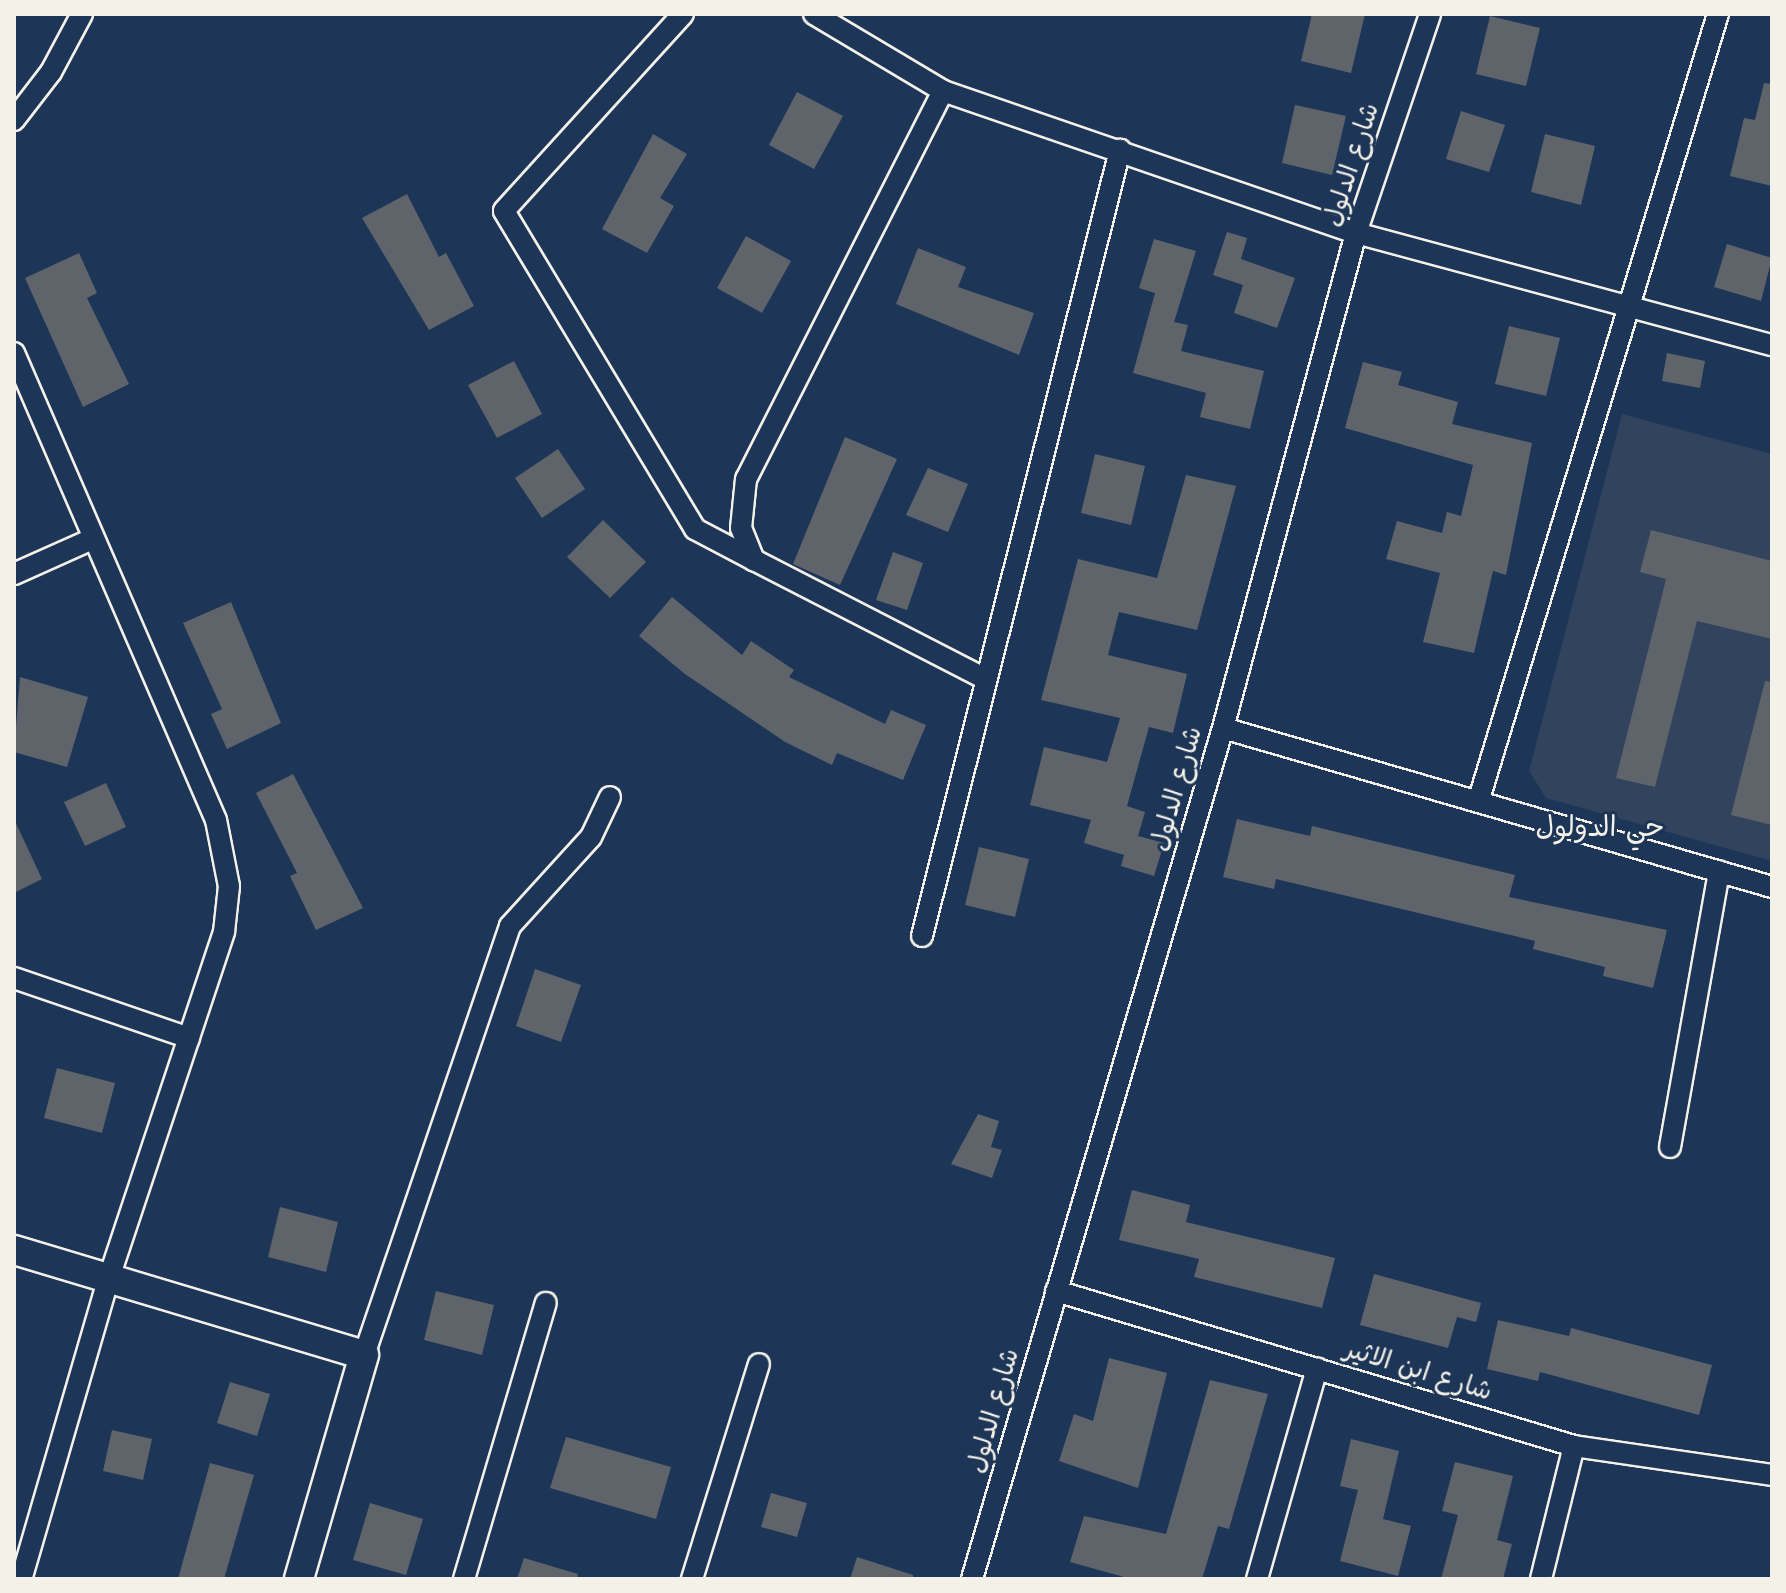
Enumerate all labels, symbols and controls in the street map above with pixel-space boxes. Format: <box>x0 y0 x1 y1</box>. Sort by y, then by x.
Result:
street label: شارع الدلول <box>1317 99 1387 231</box>
street label: شارع الدلول <box>1144 723 1210 855</box>
district label: حي الدولول <box>1536 810 1664 844</box>
street label: شارع ابن الاثير <box>1340 1334 1496 1408</box>
street label: شارع الدلول <box>961 1345 1027 1477</box>

